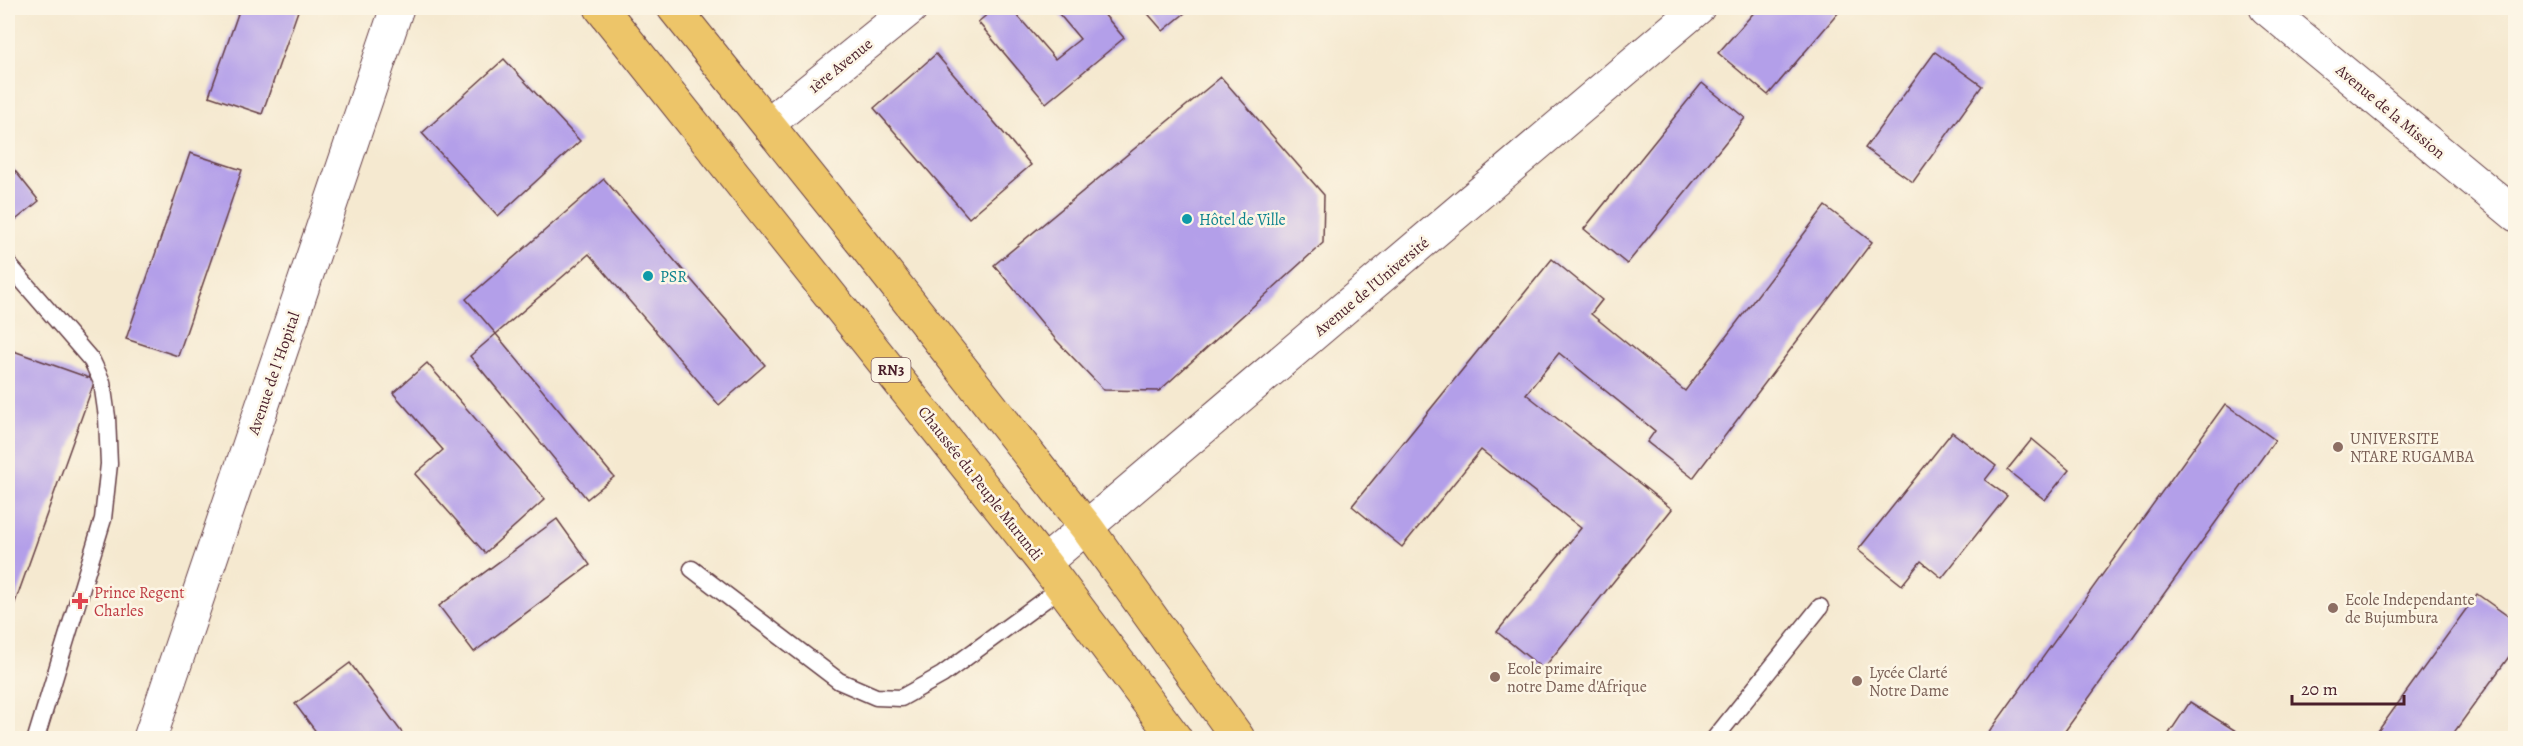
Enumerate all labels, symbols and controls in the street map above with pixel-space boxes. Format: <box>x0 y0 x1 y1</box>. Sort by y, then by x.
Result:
street label: 1ère Avenue <box>804 33 877 98</box>
street label: Avenue de la Mission <box>2330 59 2450 164</box>
place label: Hôtel de Ville <box>1199 209 1286 231</box>
marker: Hôtel de Ville <box>1180 212 1194 226</box>
street label: Avenue de l'Université <box>1309 232 1434 342</box>
place label: PSR <box>660 266 687 288</box>
marker: PSR <box>641 269 655 283</box>
street label: Avenue de l 'Hopital <box>242 309 305 439</box>
road number: RN3 <box>872 358 910 382</box>
street label: Chaussée du Peuple Murundi <box>913 402 1048 565</box>
place label: UNIVERSITE NTARE RUGAMBA <box>2350 428 2475 468</box>
marker: UNIVERSITE NTARE RUGAMBA <box>2331 440 2345 454</box>
place label: Prince Regent Charles <box>94 582 184 622</box>
place label: Ecole Independante de Bujumbura <box>2345 589 2475 629</box>
marker: Prince Regent Charles <box>71 592 89 610</box>
marker: Ecole Independante de Bujumbura <box>2326 601 2340 615</box>
place label: Ecole primaire notre Dame d'Afrique <box>1507 658 1647 698</box>
place label: Lycée Clarté Notre Dame <box>1869 662 1949 702</box>
scale bar <box>2292 668 2404 706</box>
marker: Ecole primaire notre Dame d'Afrique <box>1488 670 1502 684</box>
marker: Lycée Clarté Notre Dame <box>1850 674 1864 688</box>
text: 20 m <box>2301 677 2338 701</box>

